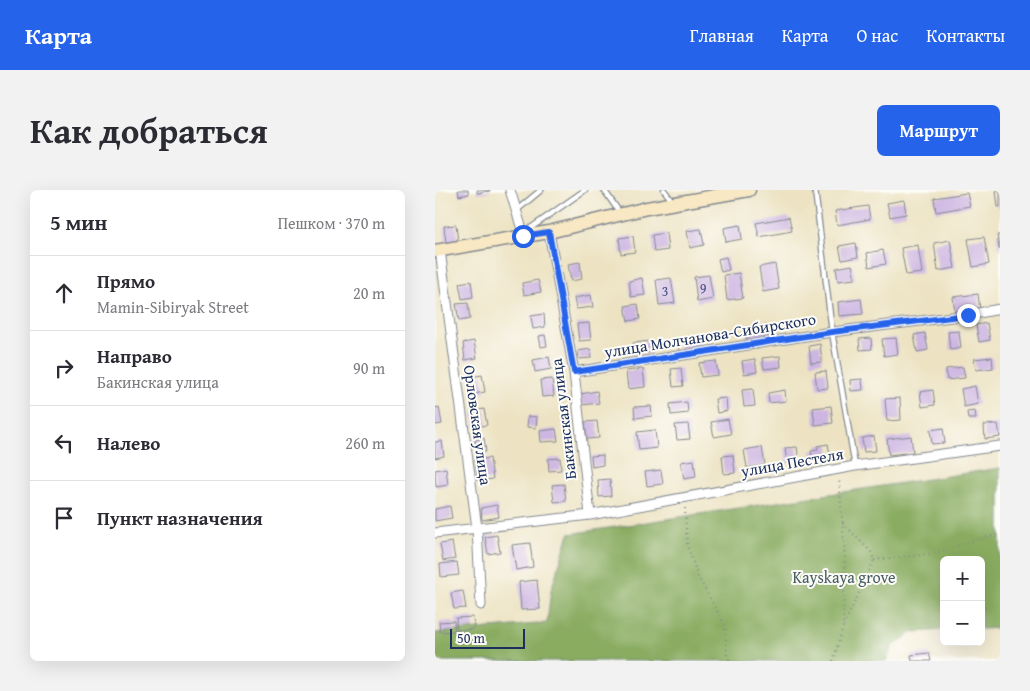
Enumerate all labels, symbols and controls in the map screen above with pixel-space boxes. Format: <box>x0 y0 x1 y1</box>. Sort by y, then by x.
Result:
text: Карта <box>25 18 92 53</box>
text: Главная <box>690 22 754 49</box>
text: Карта <box>782 22 828 49</box>
text: О нас <box>856 22 898 49</box>
text: Контакты <box>926 22 1005 49</box>
text: Как добраться <box>30 105 268 156</box>
button: Маршрут <box>877 105 1000 156</box>
text: 5 мин <box>50 207 107 238</box>
text: Пешком · 370 m <box>278 211 385 235</box>
route start <box>512 225 535 248</box>
text: Прямо <box>97 267 155 295</box>
house number: 9 <box>700 278 707 298</box>
icon: ahead <box>50 279 78 307</box>
text: 20 m <box>353 281 385 305</box>
house number: 3 <box>662 281 668 301</box>
text: Mamin-Sibiryak Street <box>97 295 249 319</box>
route end <box>957 304 980 327</box>
street label: улица Молчанова-Сибирского <box>601 306 818 364</box>
text: Направо <box>97 342 172 370</box>
icon: right <box>50 354 78 382</box>
text: 90 m <box>353 356 385 380</box>
street label: Бакинская улица <box>544 357 582 481</box>
street label: Орловская улица <box>458 363 498 487</box>
text: Бакинская улица <box>97 370 219 394</box>
icon: left <box>50 429 78 457</box>
text: Налево <box>97 429 160 457</box>
text: 260 m <box>345 431 385 455</box>
street label: улица Пестеля <box>738 441 845 483</box>
icon: arrive <box>50 504 78 532</box>
text: Пункт назначения <box>97 504 263 532</box>
map controls <box>940 556 985 646</box>
button: + <box>940 556 985 601</box>
park label: Kayskaya grove <box>792 565 896 589</box>
button: − <box>940 601 985 646</box>
scale bar <box>450 626 525 649</box>
text: 50 m <box>457 628 485 648</box>

